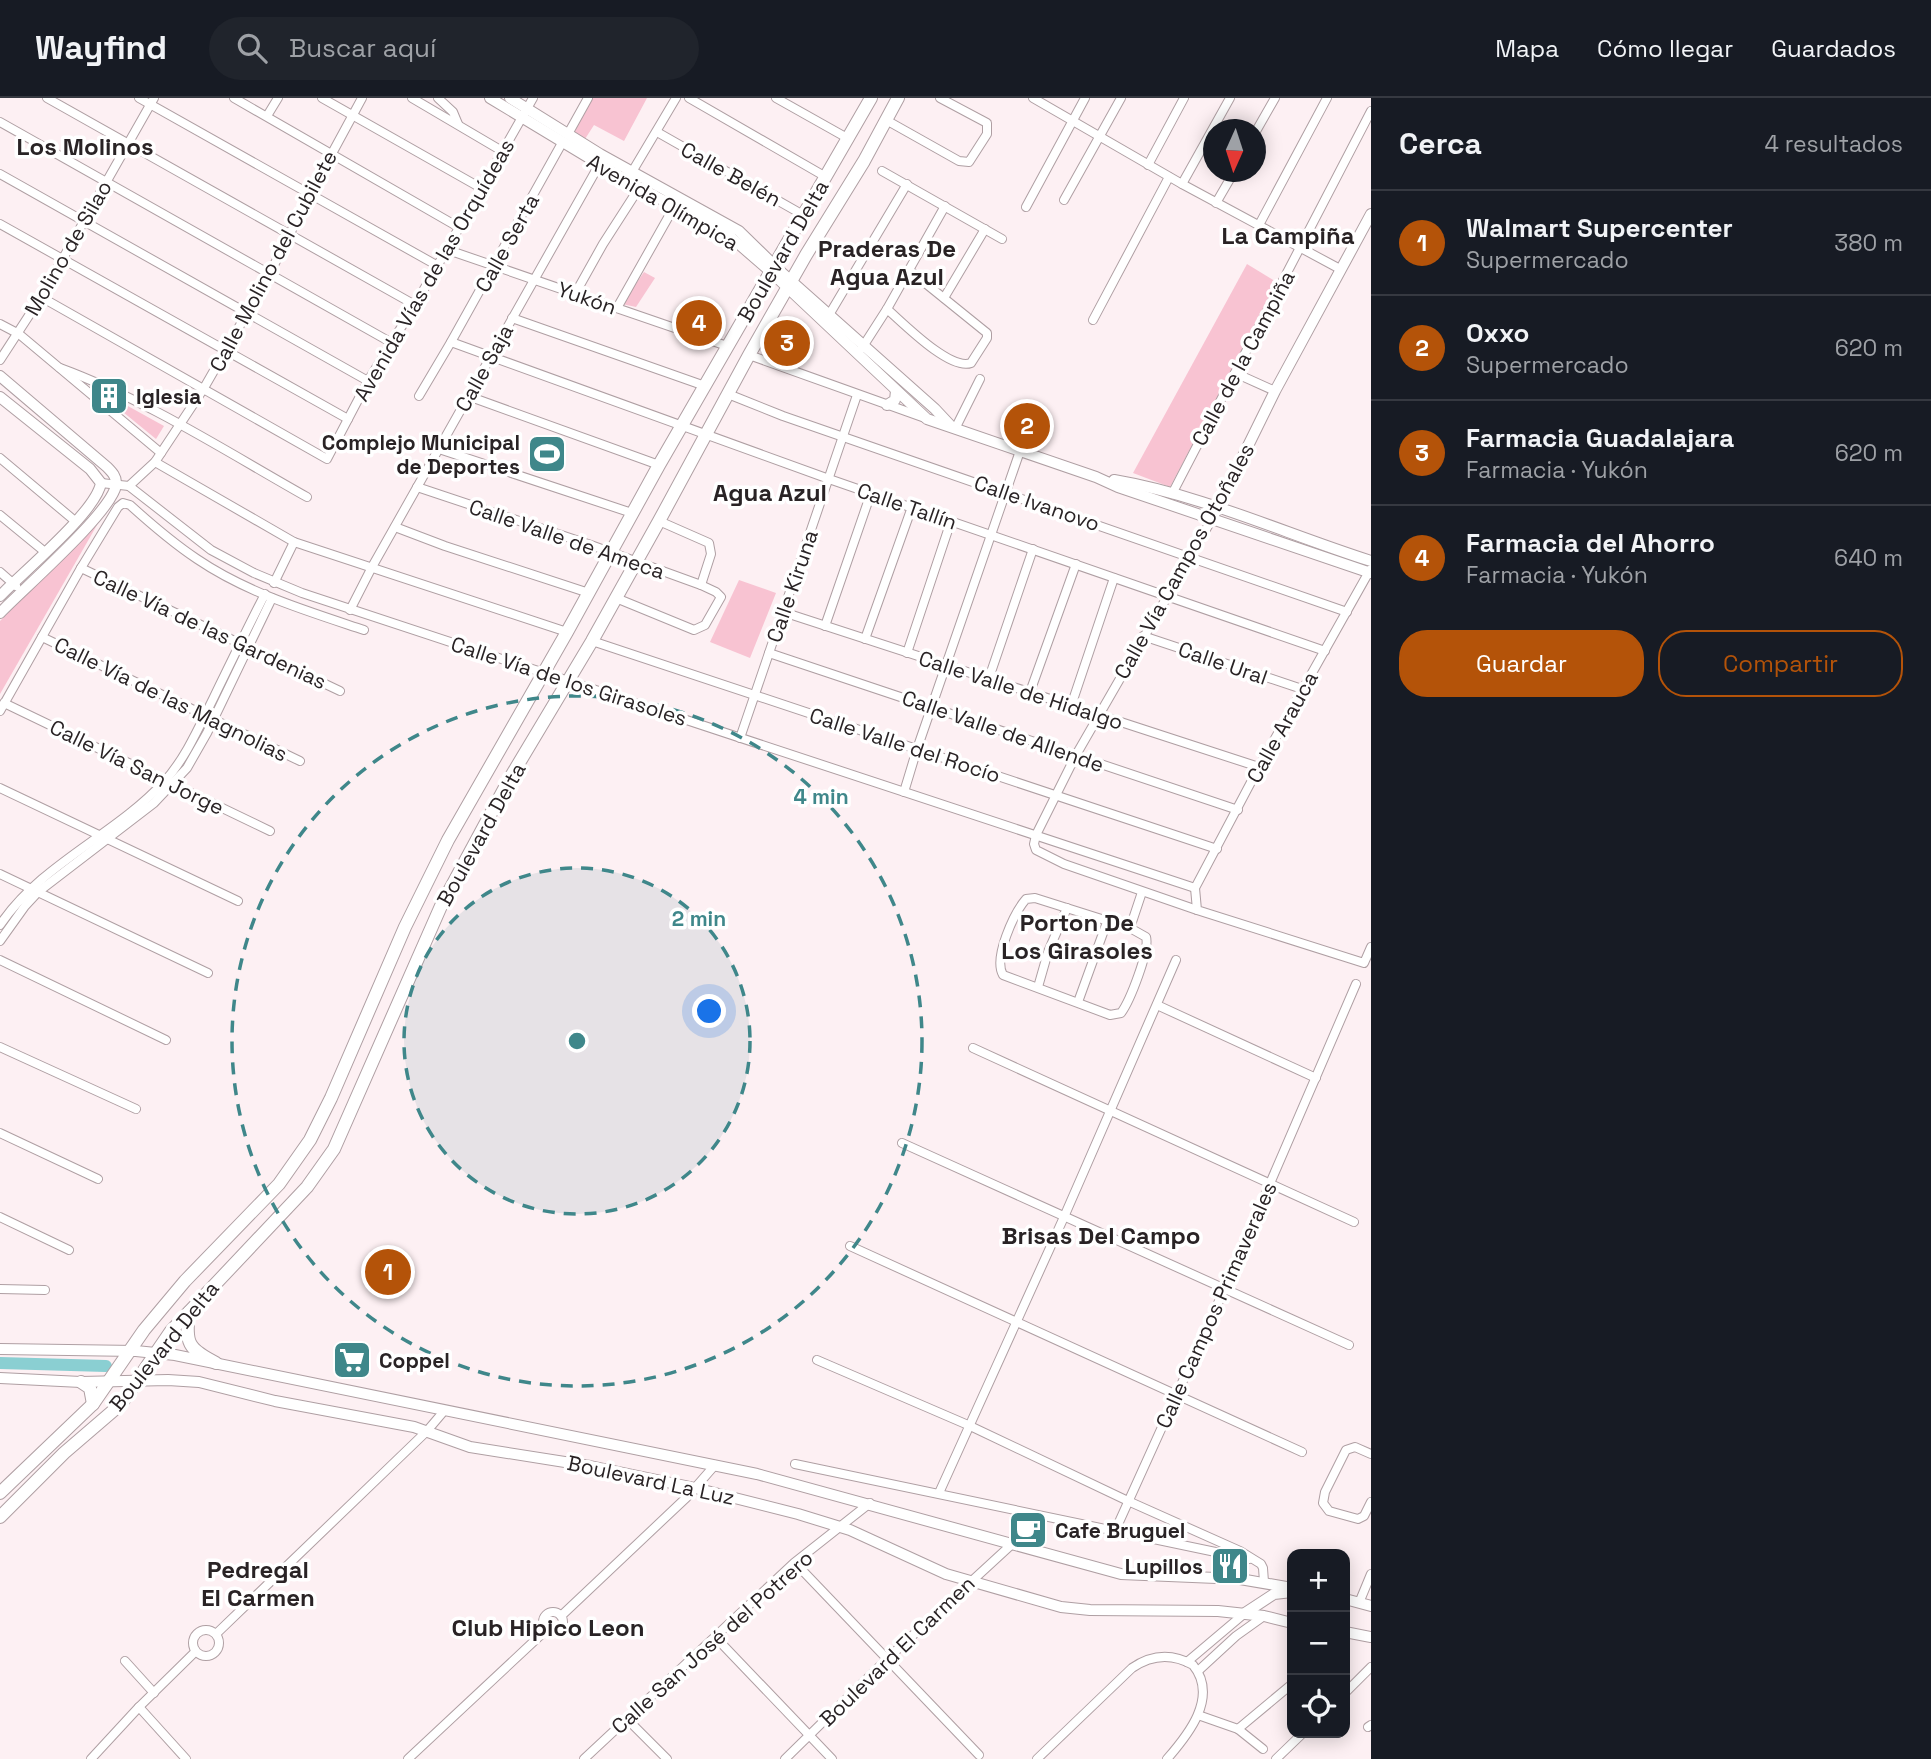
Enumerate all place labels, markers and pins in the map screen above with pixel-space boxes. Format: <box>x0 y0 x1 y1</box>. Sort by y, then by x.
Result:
pin: 4 <box>676 297 722 349</box>
pin: 3 <box>764 317 810 369</box>
building icon: Iglesia <box>88 375 130 417</box>
place label: Iglesia <box>136 383 201 410</box>
pin: 2 <box>1004 400 1050 452</box>
place label: Complejo Municipal de Deportes <box>322 429 520 480</box>
sports icon: Complejo Municipal de Deportes <box>526 433 568 475</box>
centre of rings <box>565 1029 589 1053</box>
pin: 1 <box>365 1246 411 1298</box>
supermarket icon: Coppel <box>331 1339 373 1381</box>
place label: Coppel <box>379 1347 450 1374</box>
cafe icon: Cafe Bruguel <box>1007 1509 1049 1551</box>
place label: Cafe Bruguel <box>1055 1517 1185 1544</box>
restaurant icon: Lupillos <box>1209 1545 1251 1587</box>
place label: Lupillos <box>1125 1553 1203 1580</box>

